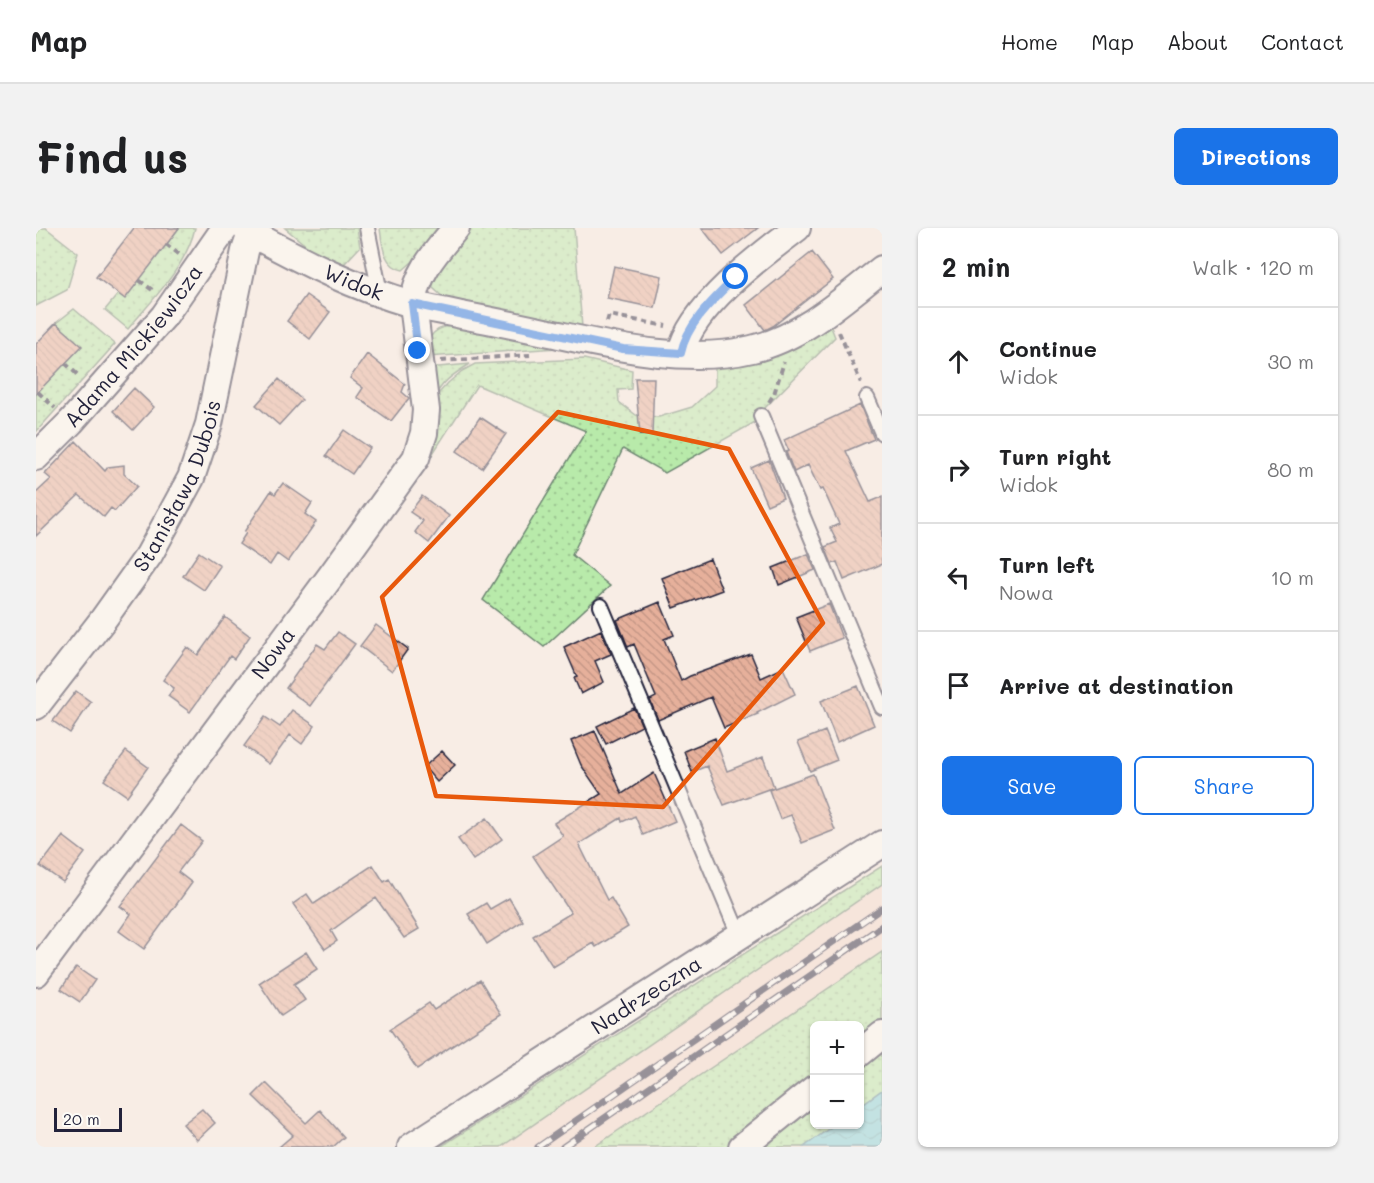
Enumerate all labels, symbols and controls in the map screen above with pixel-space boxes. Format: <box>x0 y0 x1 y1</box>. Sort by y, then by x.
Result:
text: Map <box>30 23 87 59</box>
text: Home <box>1001 28 1058 55</box>
text: Map <box>1091 28 1134 55</box>
text: About <box>1167 28 1228 55</box>
text: Contact <box>1261 28 1344 55</box>
button: Directions <box>1174 128 1338 185</box>
text: Find us <box>36 129 188 184</box>
text: 2 min <box>942 250 1010 284</box>
text: Walk · 120 m <box>1192 254 1314 280</box>
street label: Widok <box>320 257 387 306</box>
street label: Adama Mickiewicza <box>58 259 208 432</box>
route start <box>722 263 748 289</box>
text: Continue <box>999 334 1097 363</box>
route end <box>404 337 430 363</box>
icon: ahead <box>942 345 975 378</box>
text: 30 m <box>1268 348 1314 374</box>
text: Widok <box>999 363 1058 389</box>
street label: Stanisława Dubois <box>126 397 226 577</box>
text: Turn right <box>999 442 1111 471</box>
icon: right <box>942 453 975 486</box>
text: 80 m <box>1267 456 1314 482</box>
text: Widok <box>999 471 1058 497</box>
text: Turn left <box>999 550 1095 579</box>
icon: left <box>942 561 975 594</box>
text: 10 m <box>1270 564 1314 590</box>
text: Nowa <box>999 579 1054 605</box>
street label: Nowa <box>244 622 300 684</box>
icon: arrive <box>942 669 975 702</box>
text: Arrive at destination <box>999 671 1234 700</box>
button: Save <box>942 756 1122 815</box>
button: Share <box>1134 756 1314 815</box>
street label: Nadrzeczna <box>585 949 706 1040</box>
map controls <box>810 1021 864 1129</box>
button: + <box>810 1021 864 1075</box>
button: − <box>810 1075 864 1129</box>
scale bar <box>54 1105 122 1132</box>
text: 20 m <box>63 1108 100 1129</box>

